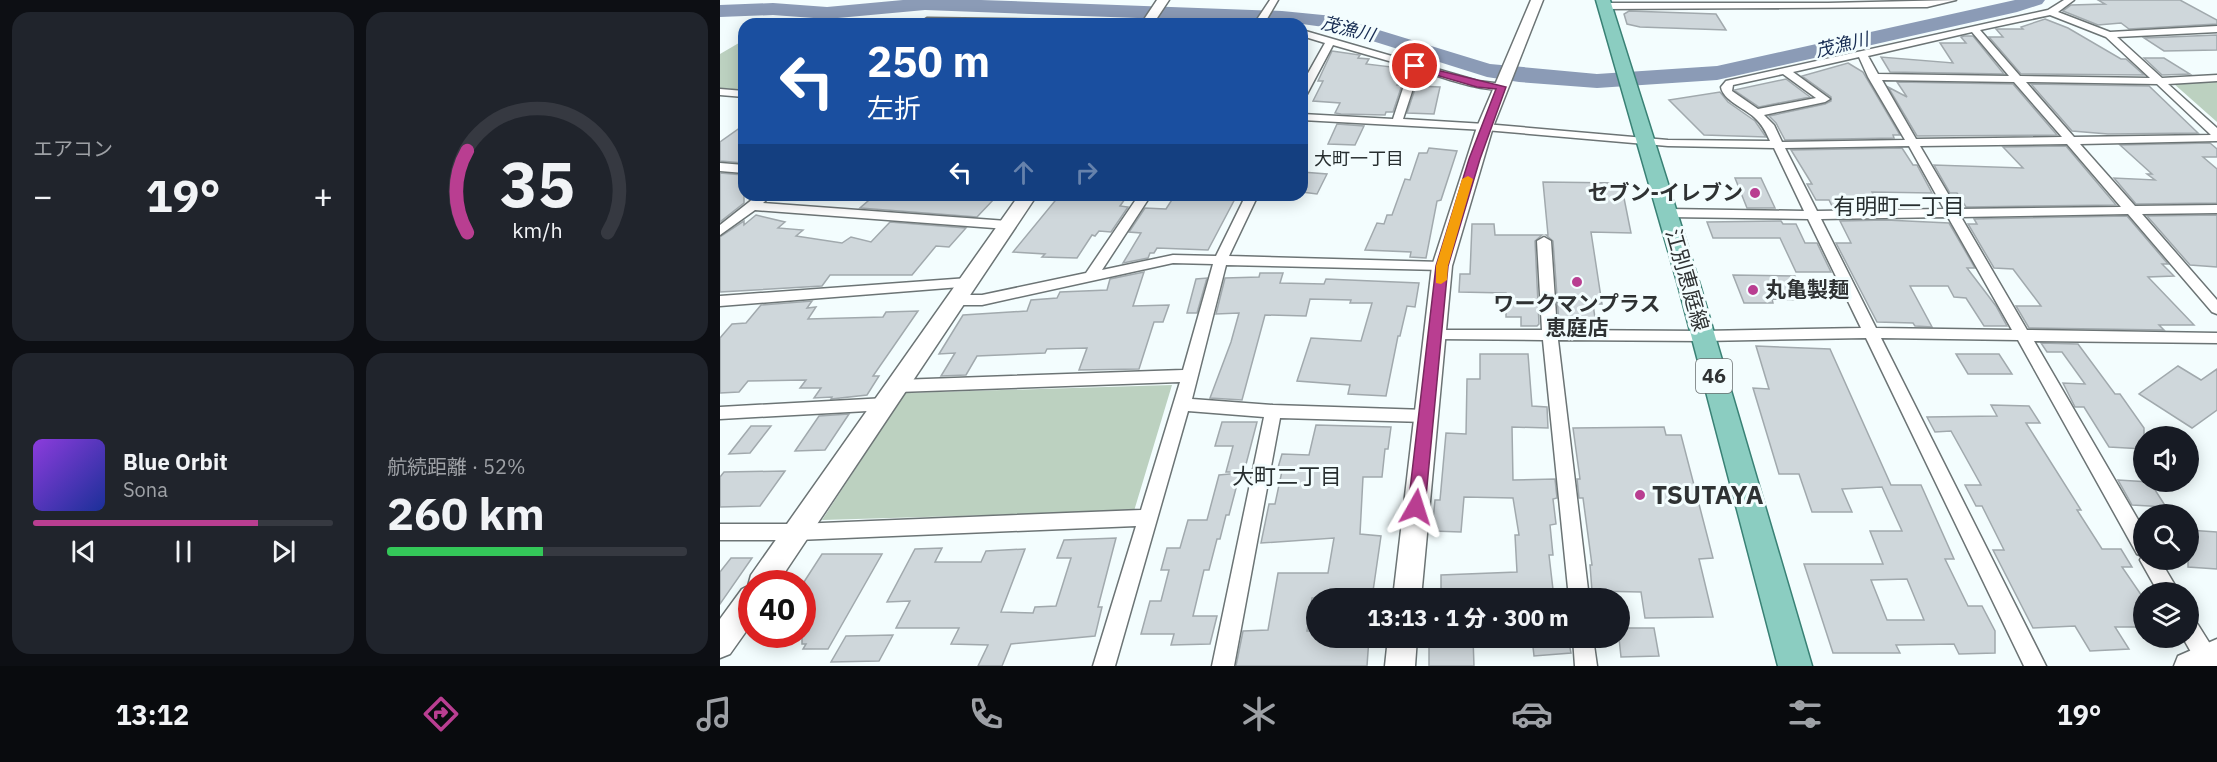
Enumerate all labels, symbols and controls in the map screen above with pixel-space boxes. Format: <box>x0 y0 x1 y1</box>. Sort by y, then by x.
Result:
water label: 茂漁川 <box>1319 11 1379 47</box>
water label: 茂漁川 <box>1813 27 1873 62</box>
text: 250 m <box>867 34 990 89</box>
pin <box>1389 40 1440 91</box>
icon: left <box>768 42 846 120</box>
icon: arrive <box>1398 49 1431 82</box>
text: 左折 <box>867 90 921 125</box>
text: エアコン <box>33 135 113 162</box>
text: 35 <box>500 143 574 224</box>
district label: 大町一丁目 <box>1314 147 1404 170</box>
icon: left <box>944 156 977 189</box>
icon: ahead <box>1007 156 1040 189</box>
icon: right <box>1070 156 1103 189</box>
text: 19° <box>145 166 221 224</box>
text: − <box>33 174 53 217</box>
text: + <box>313 174 333 217</box>
place label: セブン-イレブン <box>1588 178 1743 206</box>
marker: セブン-イレブン <box>1748 186 1762 200</box>
district label: 有明町一丁目 <box>1833 191 1965 220</box>
text: km/h <box>512 217 562 245</box>
street label: 江別恵庭線 <box>1660 225 1716 334</box>
marker: ワークマンプラス 恵庭店 <box>1570 275 1584 289</box>
place label: 丸亀製麺 <box>1765 275 1849 303</box>
marker: 丸亀製麺 <box>1746 283 1760 297</box>
place label: ワークマンプラス 恵庭店 <box>1494 289 1660 341</box>
road number: 46 <box>1696 359 1732 393</box>
map controls <box>2133 426 2199 648</box>
button: sound <box>2133 426 2199 492</box>
text: Blue Orbit <box>123 447 228 476</box>
text: 航続距離 · 52% <box>387 453 526 480</box>
district label: 大町二丁目 <box>1232 461 1342 490</box>
position arrow <box>1384 475 1448 539</box>
text: Sona <box>123 476 168 503</box>
place label: TSUTAYA <box>1652 477 1764 511</box>
text: 260 km <box>387 484 545 542</box>
marker: TSUTAYA <box>1633 488 1647 502</box>
button: search <box>2133 504 2199 570</box>
icon: previous <box>67 535 100 568</box>
icon: pause <box>167 535 200 568</box>
icon: next <box>267 535 300 568</box>
speed limit sign: 40 <box>738 570 816 648</box>
button: layers <box>2133 582 2199 648</box>
text: 13:13 · 1 分 · 300 m <box>1367 603 1569 632</box>
icon: directions <box>420 693 462 735</box>
icon: music <box>693 693 735 735</box>
icon: phone <box>965 693 1007 735</box>
icon: climate <box>1238 693 1280 735</box>
icon: car <box>1511 693 1553 735</box>
icon: filters <box>1784 693 1826 735</box>
text: 13:12 <box>115 697 189 732</box>
text: 19° <box>2056 697 2102 732</box>

